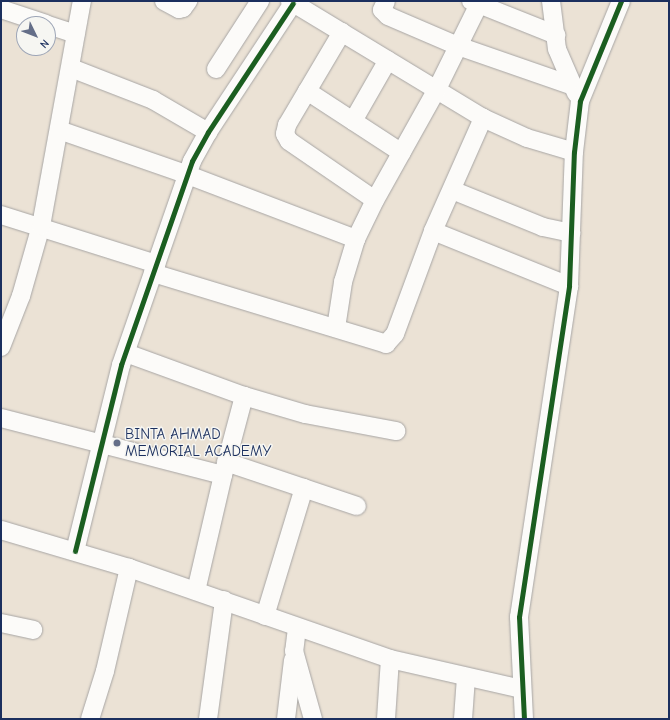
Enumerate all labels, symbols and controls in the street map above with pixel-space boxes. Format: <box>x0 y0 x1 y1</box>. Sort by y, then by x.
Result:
north arrow <box>16 16 56 56</box>
text: N <box>37 37 52 51</box>
place label: BINTA AHMAD MEMORIAL ACADEMY <box>125 425 271 460</box>
marker: BINTA AHMAD MEMORIAL ACADEMY <box>112 438 122 448</box>

